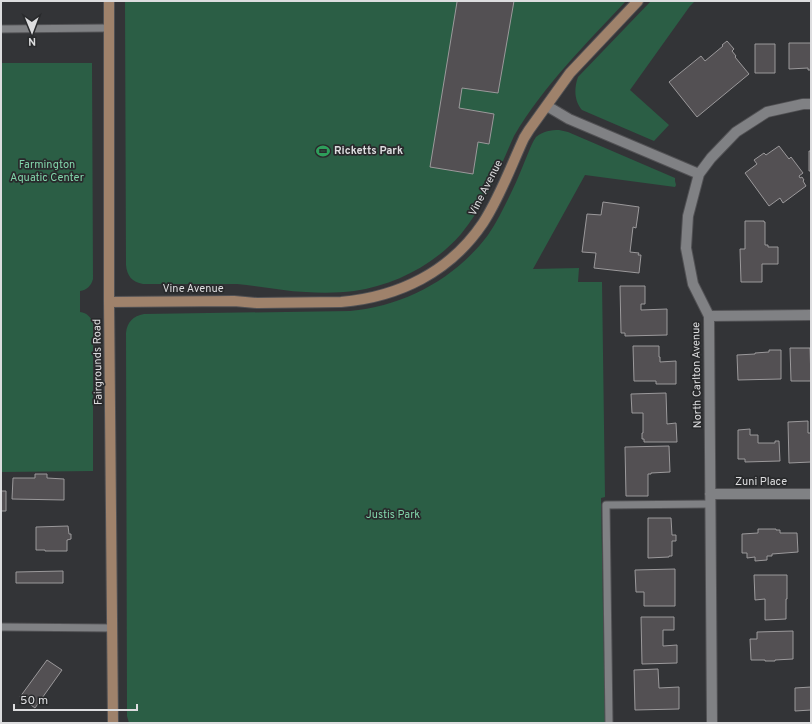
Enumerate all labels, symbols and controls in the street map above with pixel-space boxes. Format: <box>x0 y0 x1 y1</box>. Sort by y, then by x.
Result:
north arrow <box>12 12 52 52</box>
text: N <box>28 34 36 48</box>
sports icon: Ricketts Park <box>315 143 331 159</box>
place label: Ricketts Park <box>334 144 403 158</box>
park label: Farmington Aquatic Center <box>10 158 85 185</box>
street label: Vine Avenue <box>466 158 506 218</box>
street label: Vine Avenue <box>162 282 224 296</box>
street label: Fairgrounds Road <box>90 319 106 405</box>
street label: North Carlton Avenue <box>689 322 705 428</box>
street label: Zuni Place <box>735 475 787 489</box>
park label: Justis Park <box>366 508 420 522</box>
scale bar <box>14 686 137 712</box>
text: 50 m <box>20 693 48 709</box>

